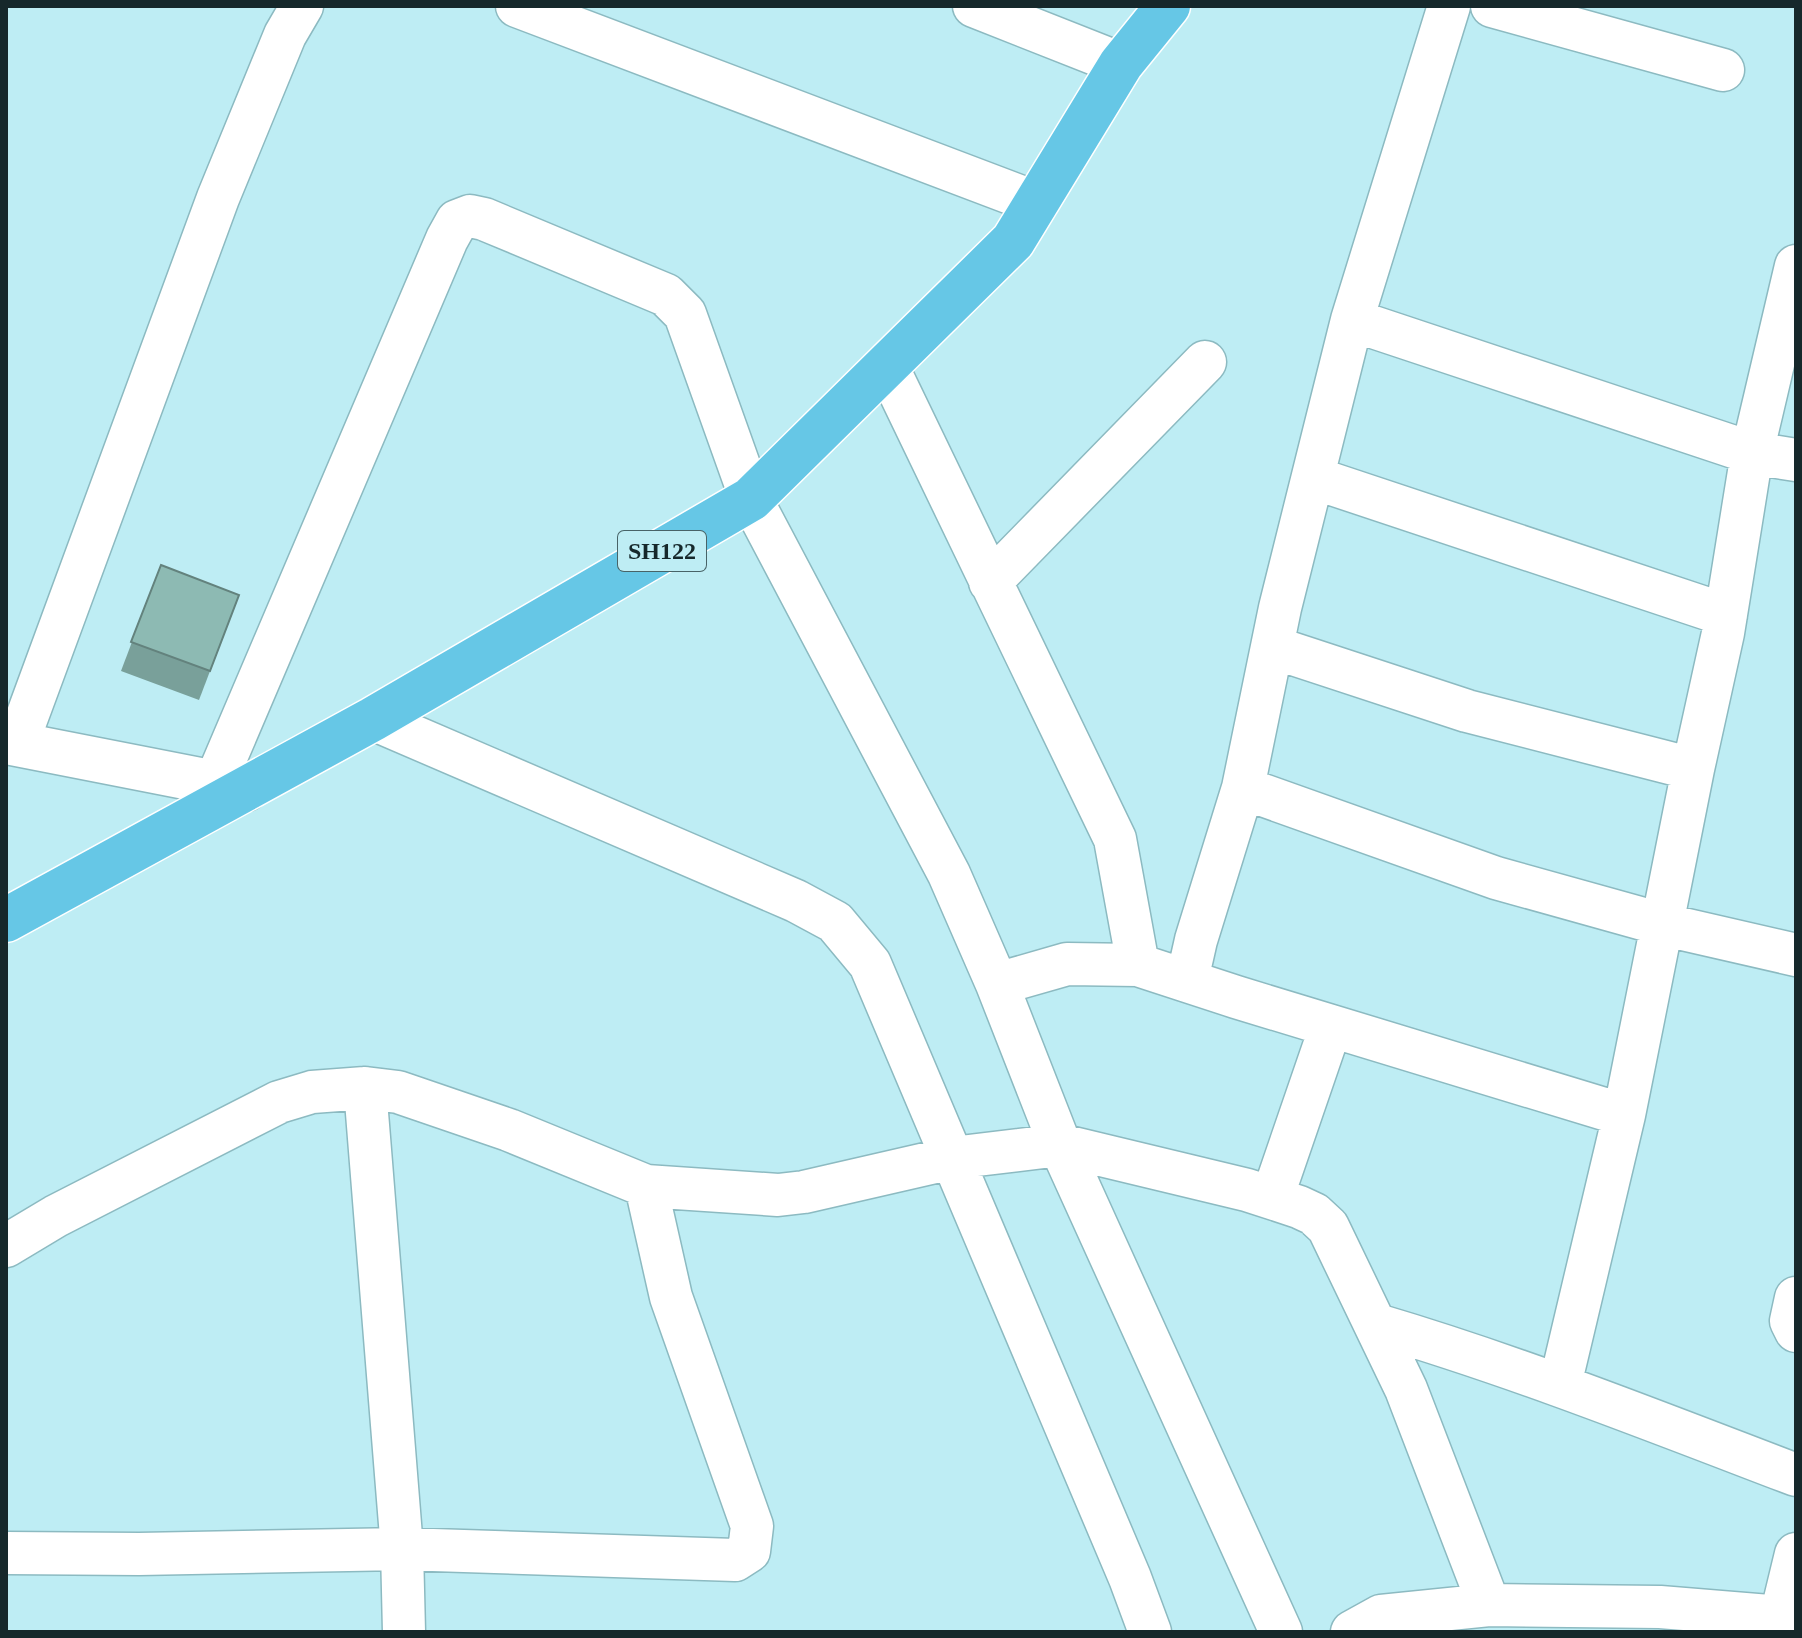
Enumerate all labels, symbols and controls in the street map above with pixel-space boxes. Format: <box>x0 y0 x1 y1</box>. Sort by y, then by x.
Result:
road number: SH122 <box>618 531 706 571</box>

